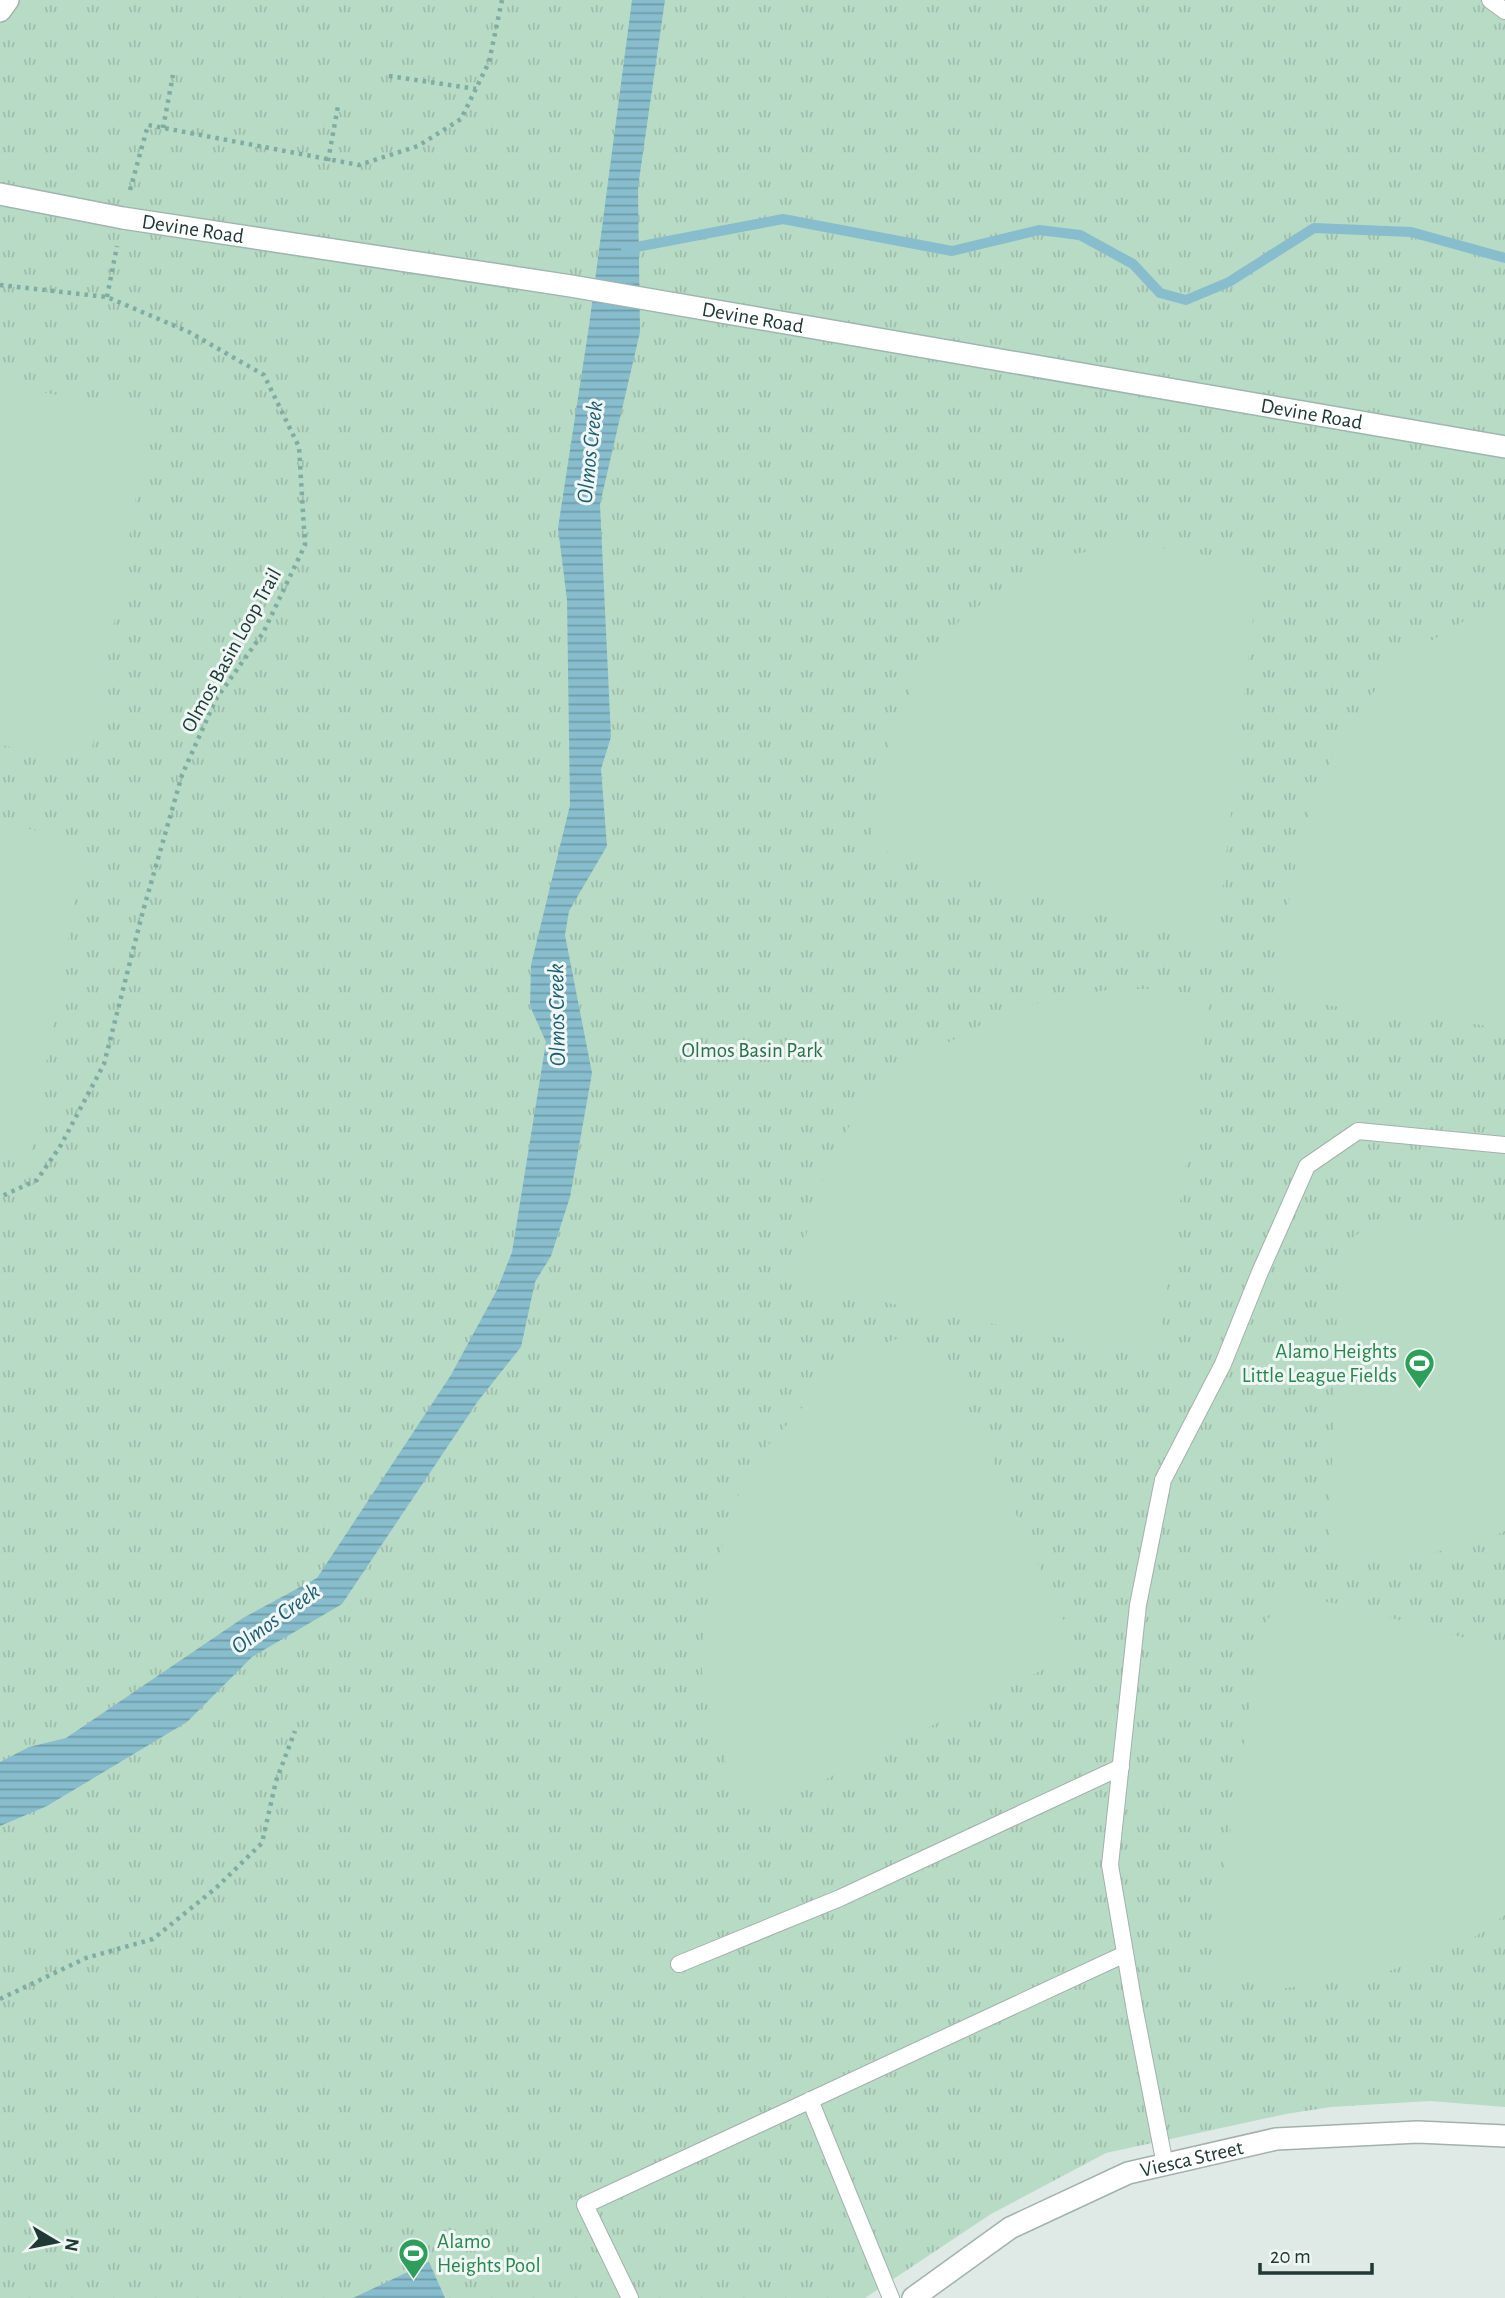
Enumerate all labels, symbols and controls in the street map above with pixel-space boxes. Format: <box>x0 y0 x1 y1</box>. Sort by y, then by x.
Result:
street label: Devine Road <box>140 211 245 247</box>
street label: Devine Road <box>700 299 805 337</box>
street label: Devine Road <box>1259 395 1364 433</box>
water label: Olmos Creek <box>574 399 607 504</box>
street label: Olmos Basin Loop Trail <box>178 565 285 736</box>
water label: Olmos Creek <box>545 963 570 1067</box>
park label: Olmos Basin Park <box>681 1040 823 1061</box>
place label: Alamo Heights Little League Fields <box>1242 1341 1397 1386</box>
sports icon: Alamo Heights Little League Fields <box>1403 1346 1437 1390</box>
water label: Olmos Creek <box>228 1579 325 1659</box>
street label: Viesca Street <box>1138 2137 1245 2181</box>
north arrow <box>21 2207 91 2277</box>
place label: Alamo Heights Pool <box>437 2231 541 2276</box>
scale bar <box>1260 2232 1372 2276</box>
sports icon: Alamo Heights Pool <box>397 2236 431 2280</box>
text: N <box>61 2237 82 2253</box>
text: 20 m <box>1270 2246 1311 2267</box>

